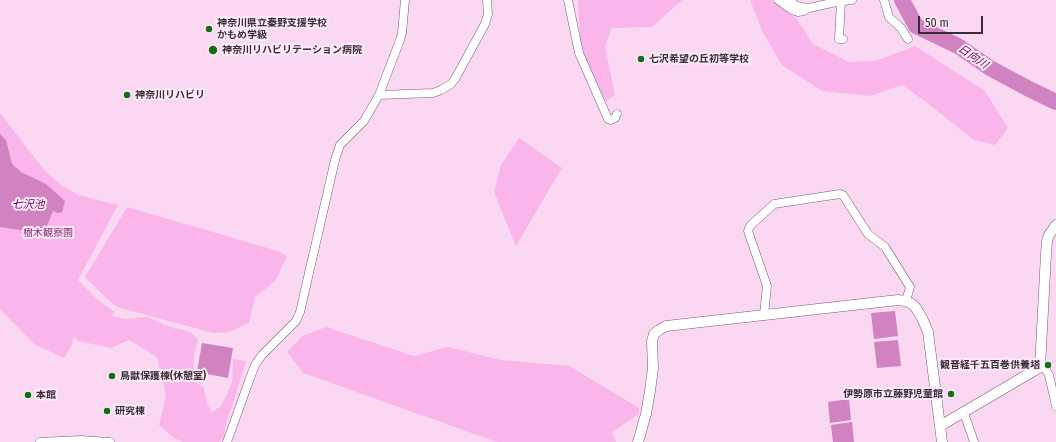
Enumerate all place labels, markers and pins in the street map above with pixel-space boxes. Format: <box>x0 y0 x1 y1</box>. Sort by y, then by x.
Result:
place label: 神奈川県立秦野支援学校 かもめ学級 <box>217 17 327 40</box>
marker: 神奈川県立秦野支援学校 かもめ学級 <box>204 24 214 34</box>
marker: 神奈川リハビリテーション病院 <box>207 44 219 56</box>
place label: 神奈川リハビリテーション病院 <box>222 44 362 56</box>
place label: 七沢希望の丘初等学校 <box>649 53 749 65</box>
marker: 七沢希望の丘初等学校 <box>636 54 646 64</box>
place label: 神奈川リハビリ <box>135 89 205 101</box>
marker: 神奈川リハビリ <box>122 90 132 100</box>
place label: 観音経千五百巻供養塔 <box>940 359 1040 371</box>
marker: 観音経千五百巻供養塔 <box>1043 360 1053 370</box>
place label: 鳥獣保護棟(休憩室) <box>120 370 206 382</box>
marker: 鳥獣保護棟(休憩室) <box>107 371 117 381</box>
place label: 伊勢原市立藤野児童館 <box>843 388 943 400</box>
place label: 本館 <box>36 389 56 401</box>
marker: 伊勢原市立藤野児童館 <box>946 389 956 399</box>
marker: 本館 <box>23 390 33 400</box>
place label: 研究棟 <box>115 405 145 417</box>
marker: 研究棟 <box>102 406 112 416</box>

